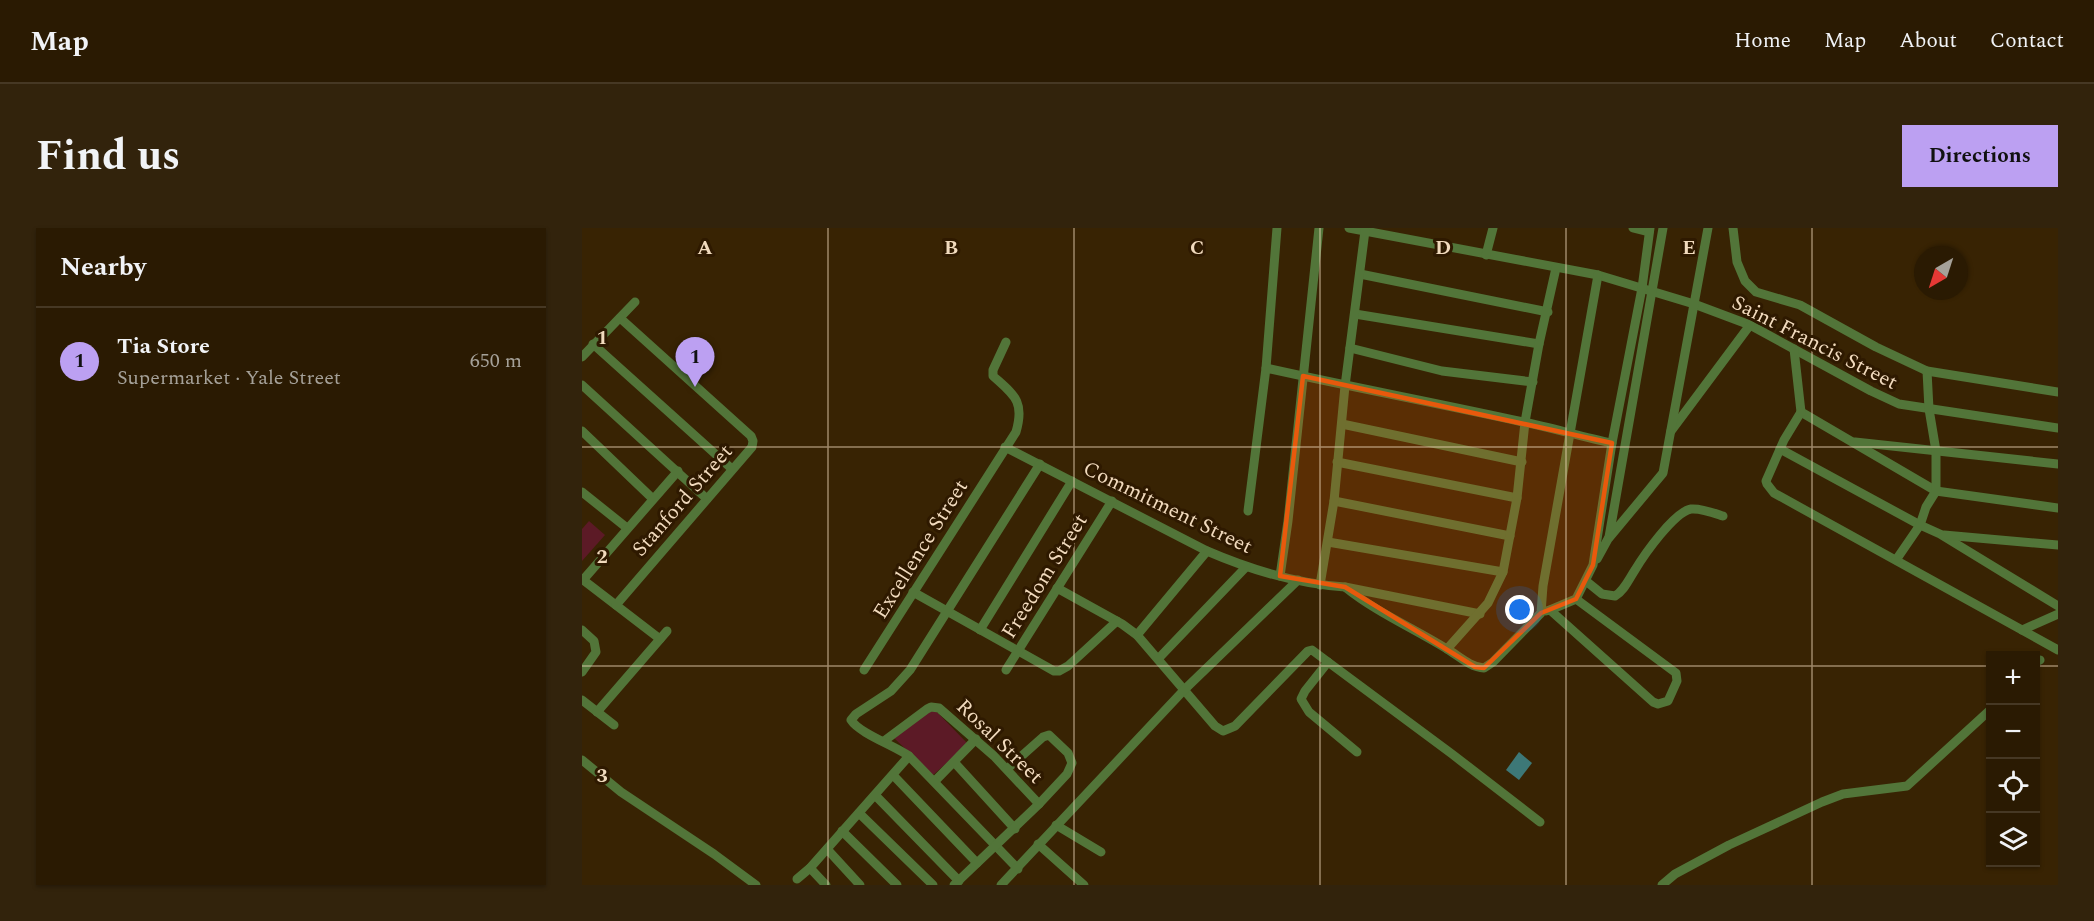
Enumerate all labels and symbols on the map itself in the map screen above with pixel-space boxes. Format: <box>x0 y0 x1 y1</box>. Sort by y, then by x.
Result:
text: A <box>697 233 713 263</box>
text: B <box>944 233 958 263</box>
text: C <box>1190 233 1204 263</box>
text: D <box>1435 233 1451 263</box>
text: E <box>1682 233 1696 263</box>
north arrow <box>1914 246 1968 300</box>
street label: Saint Francis Street <box>1726 287 1903 399</box>
text: 1 <box>596 323 608 353</box>
pin: 1 <box>676 338 714 387</box>
street label: Stanford Street <box>625 437 741 564</box>
street label: Commitment Street <box>1077 453 1258 563</box>
street label: Excellence Street <box>865 473 977 626</box>
street label: Freedom Street <box>994 508 1096 645</box>
text: 2 <box>596 542 608 572</box>
your location <box>1505 595 1534 624</box>
street label: Rosal Street <box>948 692 1050 792</box>
text: 3 <box>596 761 608 791</box>

